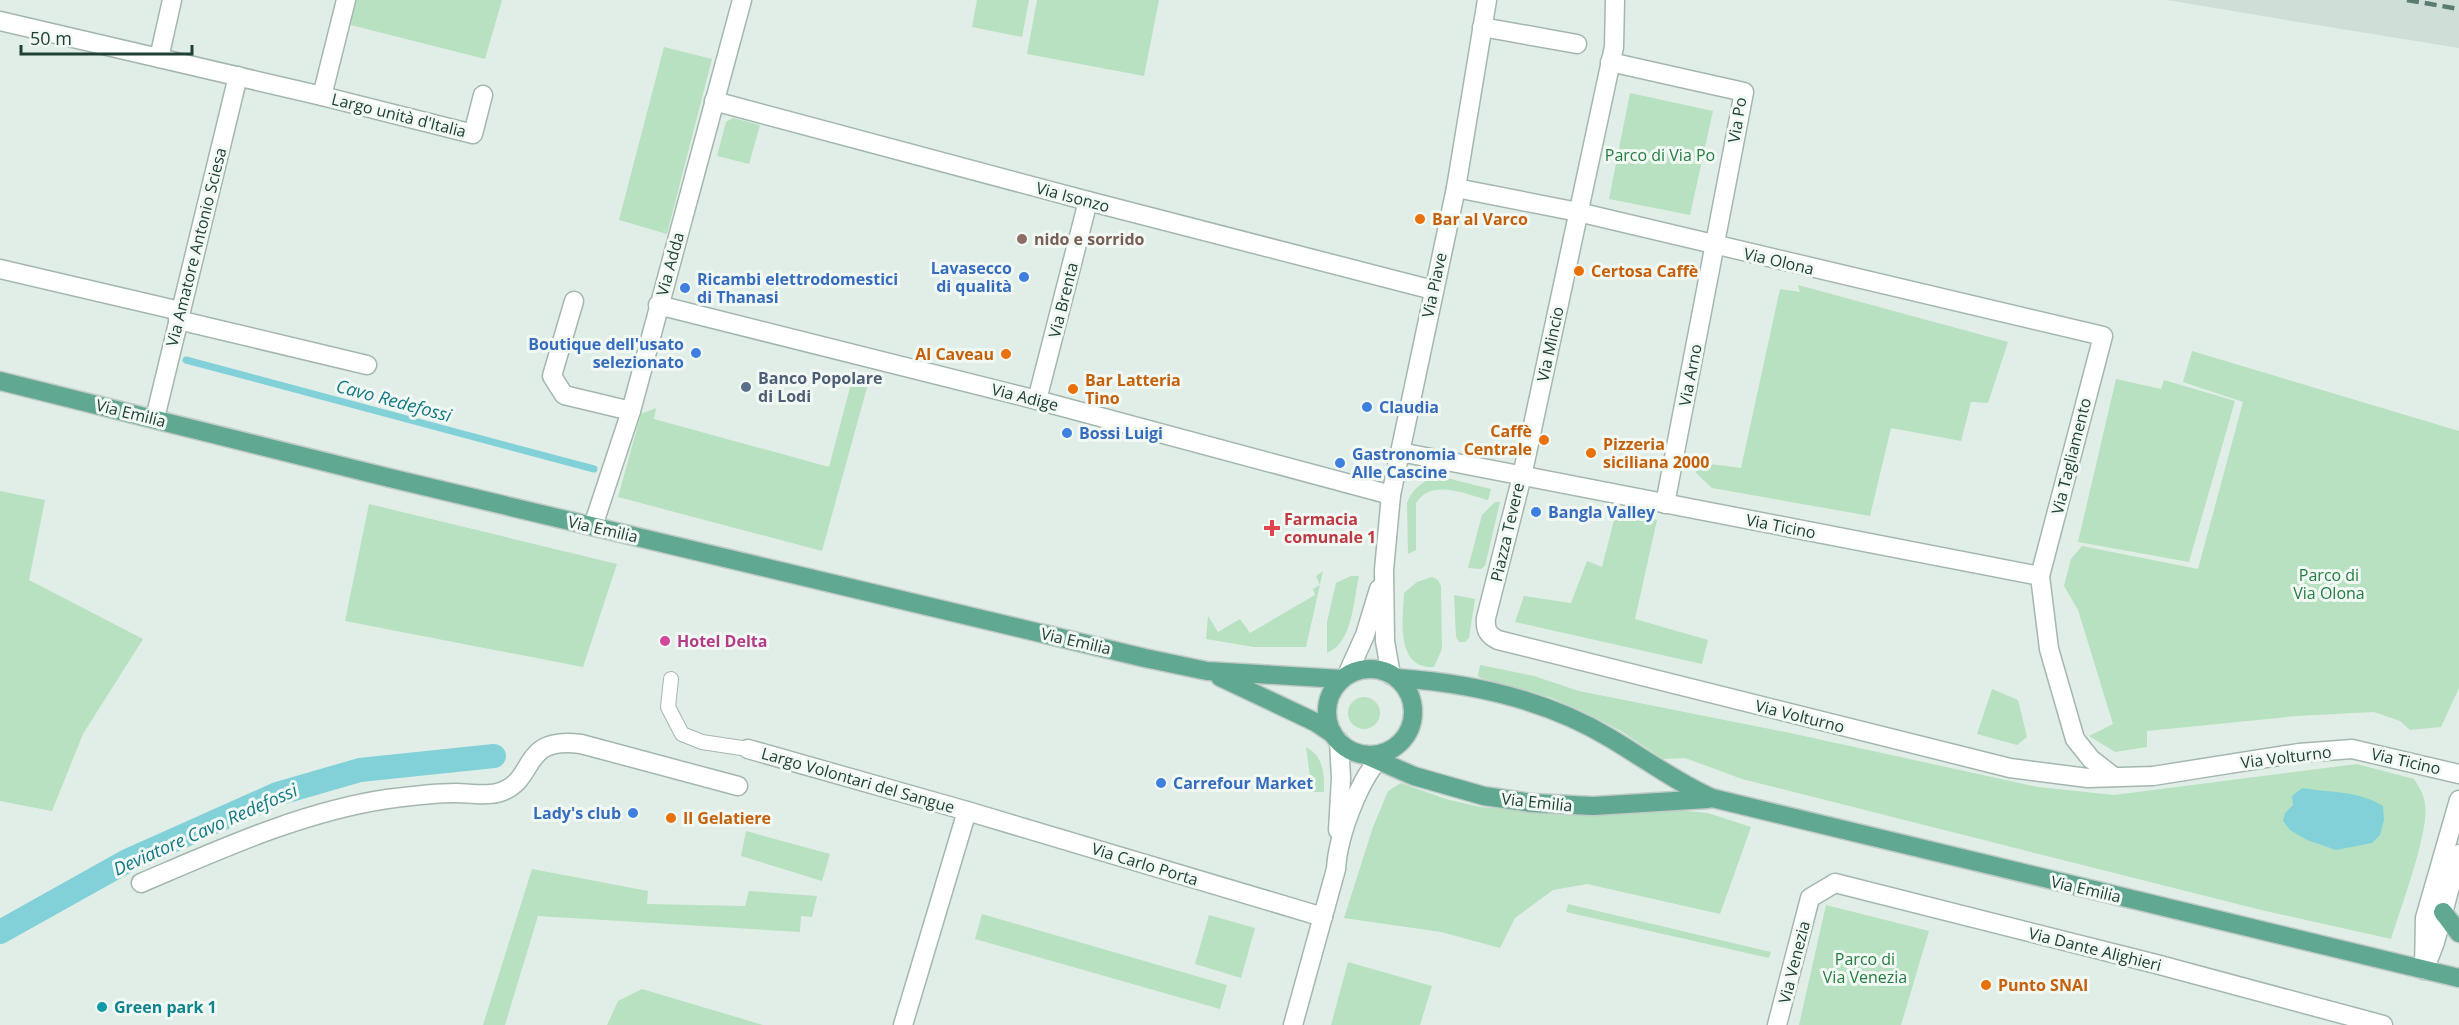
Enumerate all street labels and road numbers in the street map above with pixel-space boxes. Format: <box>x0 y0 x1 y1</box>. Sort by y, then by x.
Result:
street label: Largo unità d'Italia <box>329 88 469 142</box>
street label: Via Po <box>1723 96 1751 144</box>
street label: Via Amatore Antonio Sciesa <box>161 145 231 349</box>
street label: Via Isonzo <box>1034 177 1112 217</box>
street label: Via Adda <box>651 230 689 298</box>
street label: Via Olona <box>1742 242 1816 280</box>
street label: Via Piave <box>1416 250 1452 320</box>
street label: Via Brenta <box>1043 260 1083 340</box>
street label: Via Mincio <box>1531 304 1569 384</box>
street label: Via Arno <box>1673 342 1707 408</box>
street label: Via Adige <box>989 378 1061 416</box>
street label: Via Emilia <box>94 394 168 432</box>
street label: Via Tagliamento <box>2046 396 2096 516</box>
street label: Piazza Tevere <box>1485 480 1529 584</box>
street label: Via Ticino <box>1744 508 1818 544</box>
street label: Via Emilia <box>566 510 640 548</box>
street label: Via Emilia <box>1039 622 1113 660</box>
street label: Via Volturno <box>1753 694 1847 738</box>
street label: Via Volturno <box>2239 741 2333 773</box>
street label: Largo Volontari del Sangue <box>759 742 957 818</box>
street label: Via Ticino <box>2369 742 2443 780</box>
street label: Via Emilia <box>1500 787 1574 817</box>
street label: Via Carlo Porta <box>1089 837 1201 891</box>
street label: Via Emilia <box>2049 870 2123 908</box>
street label: Via Venezia <box>1773 918 1815 1006</box>
street label: Via Dante Alighieri <box>2026 922 2164 976</box>

